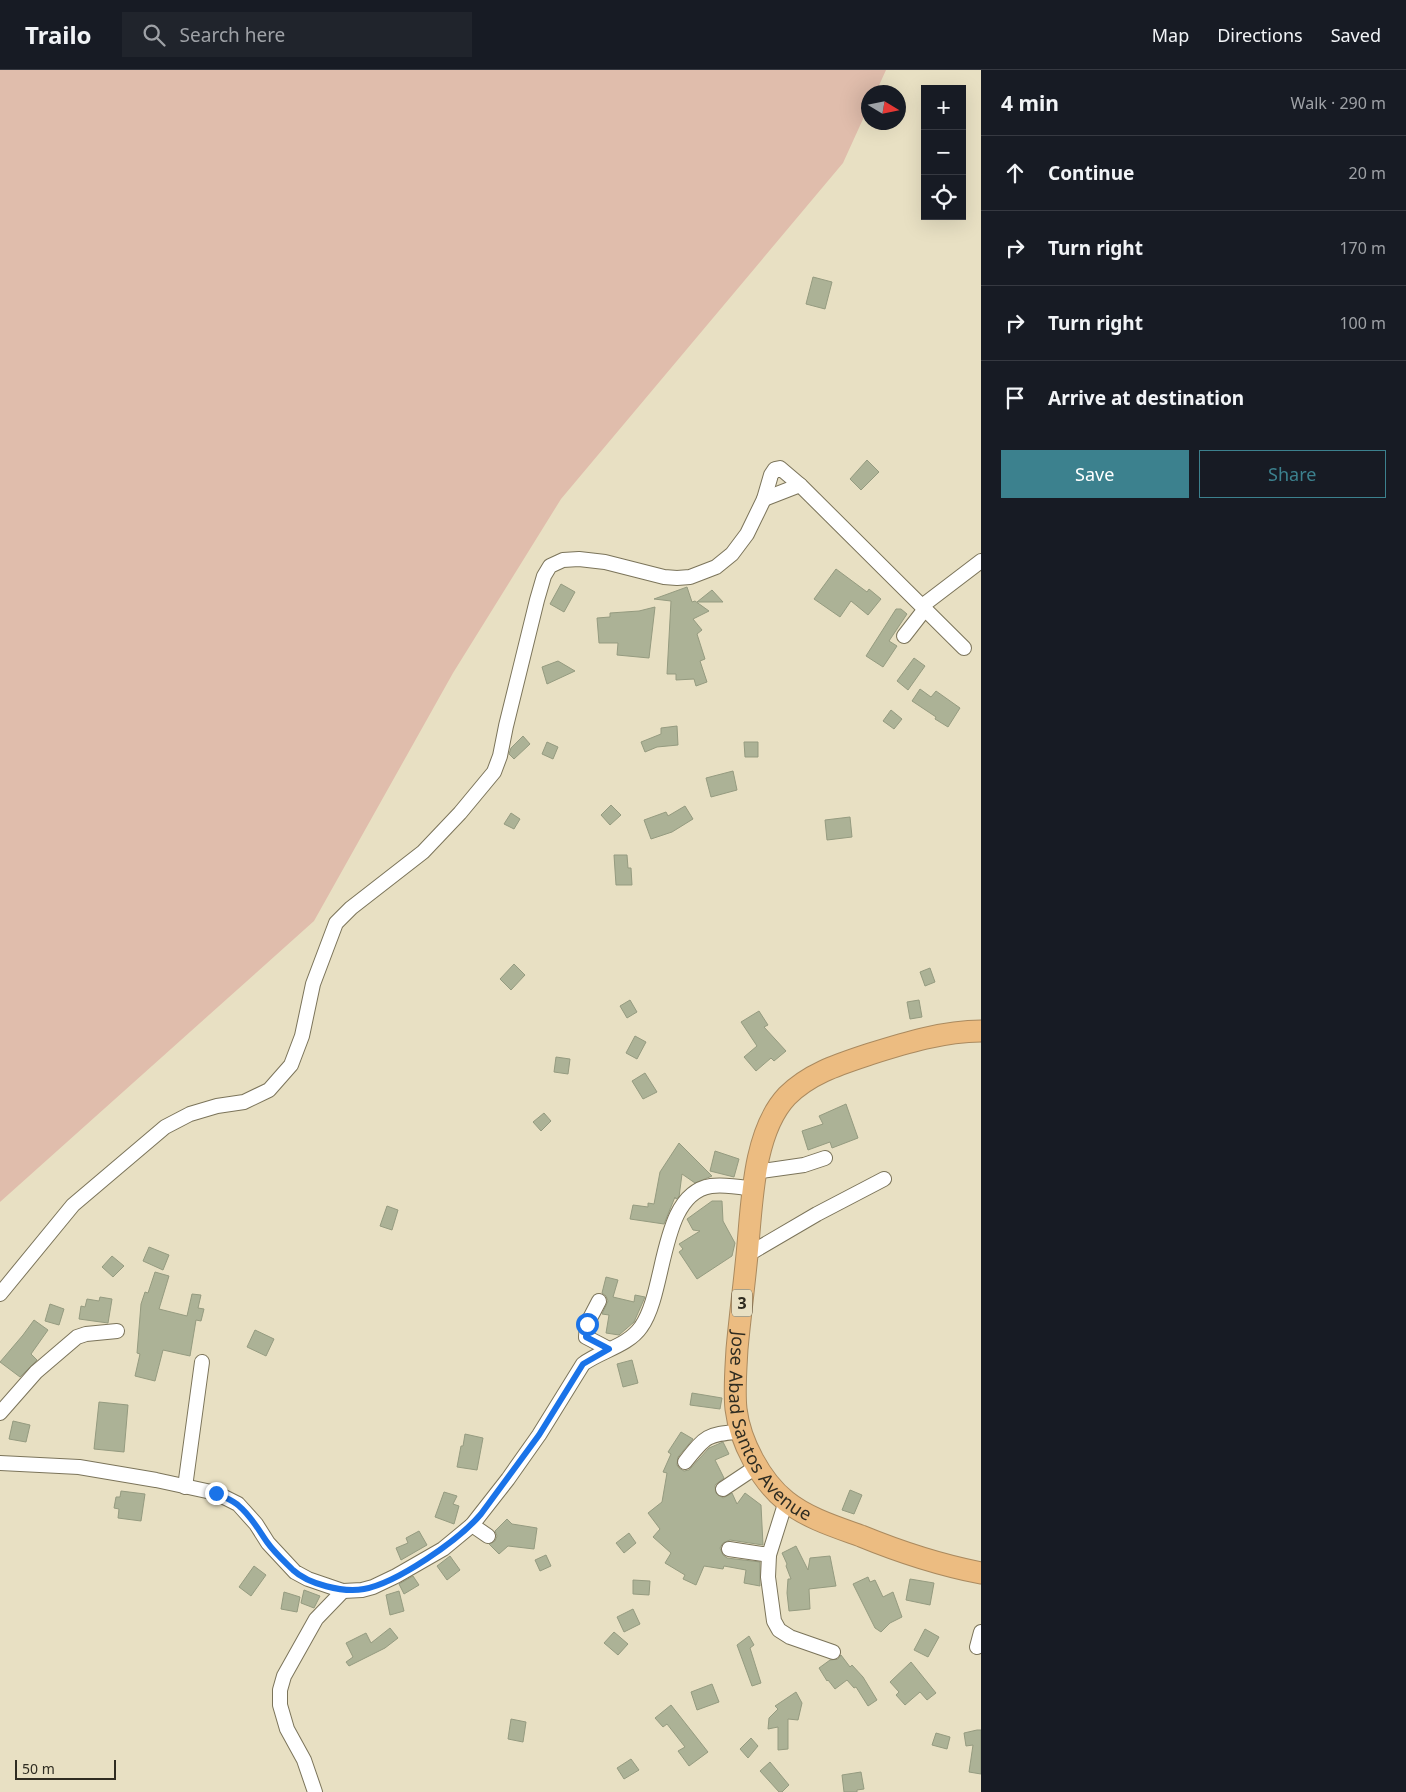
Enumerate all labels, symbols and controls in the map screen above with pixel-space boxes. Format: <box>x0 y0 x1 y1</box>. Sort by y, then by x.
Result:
search box <box>122 12 472 57</box>
text: Trailo <box>25 18 92 51</box>
icon: search <box>140 21 168 49</box>
text: Search here <box>180 22 285 48</box>
text: Map <box>1152 23 1189 47</box>
text: Directions <box>1217 23 1303 47</box>
text: Saved <box>1331 23 1381 47</box>
north arrow <box>861 85 906 130</box>
map controls <box>921 85 966 220</box>
button: + <box>921 85 966 130</box>
text: 4 min <box>1001 89 1059 117</box>
text: Walk · 290 m <box>1291 92 1386 114</box>
button: − <box>921 130 966 175</box>
icon: ahead <box>1001 159 1029 187</box>
text: Continue <box>1048 160 1134 186</box>
text: 20 m <box>1349 162 1386 184</box>
button: locate <box>921 175 966 220</box>
icon: right <box>1001 234 1029 262</box>
text: Turn right <box>1048 235 1143 261</box>
text: 170 m <box>1339 237 1386 259</box>
icon: right <box>1001 309 1029 337</box>
text: Turn right <box>1048 310 1143 336</box>
text: 100 m <box>1339 312 1386 334</box>
icon: arrive <box>1001 384 1029 412</box>
text: Arrive at destination <box>1048 385 1244 411</box>
button: Save <box>1001 450 1189 498</box>
button: Share <box>1199 450 1386 498</box>
road number: 3 <box>732 1290 752 1316</box>
route start <box>576 1313 599 1336</box>
street label: Jose Abad Santos Avenue <box>724 1328 816 1526</box>
route end <box>205 1482 228 1505</box>
scale bar <box>15 1757 116 1780</box>
text: 50 m <box>22 1759 55 1778</box>

